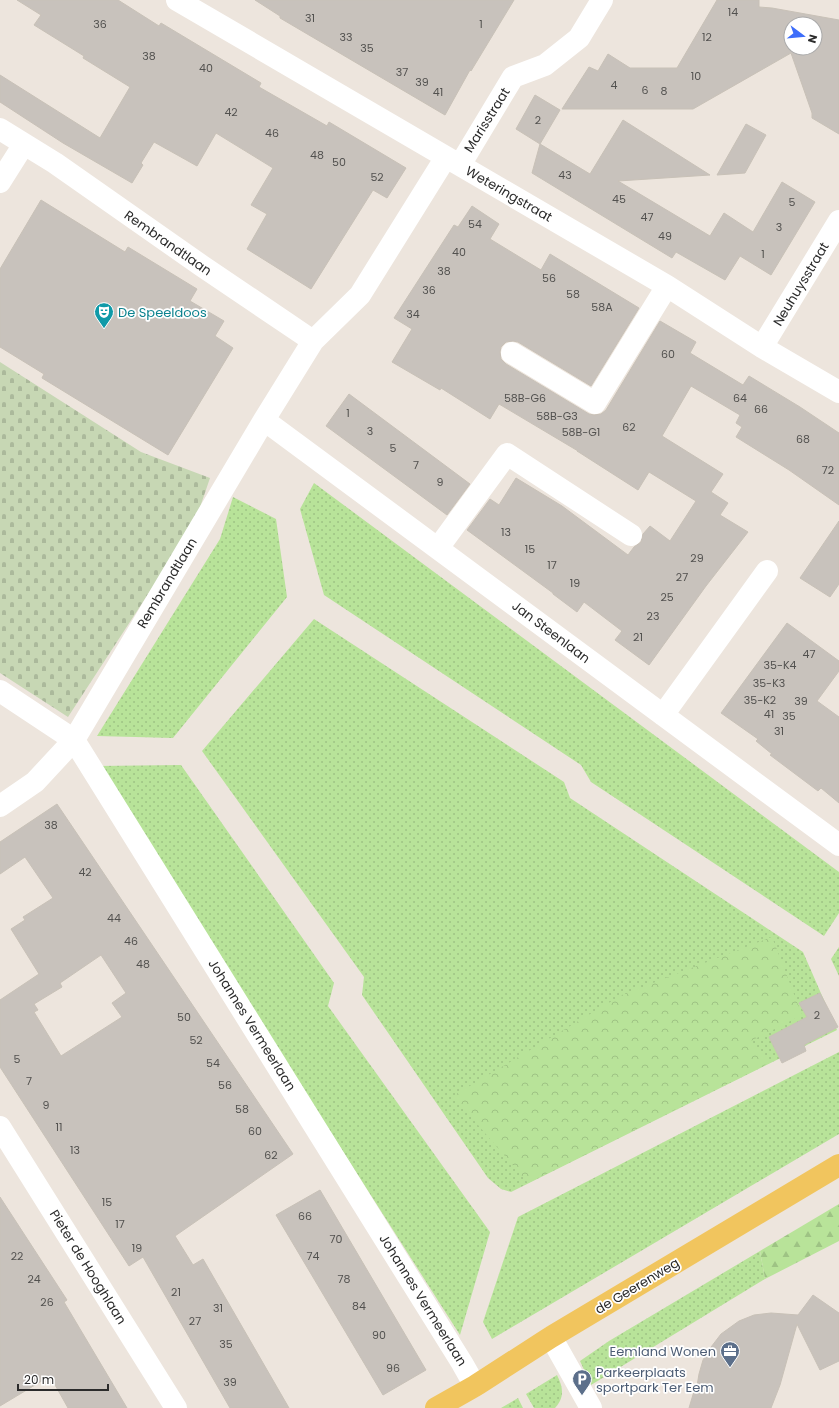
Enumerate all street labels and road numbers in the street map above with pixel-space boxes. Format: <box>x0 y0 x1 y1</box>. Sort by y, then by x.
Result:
street label: Marisstraat <box>459 84 515 156</box>
street label: Weteringstraat <box>462 161 556 227</box>
street label: Rembrandtlaan <box>120 206 216 280</box>
street label: Neuhuysstraat <box>768 238 834 330</box>
street label: Rembrandtlaan <box>132 534 202 632</box>
street label: Jan Steenlaan <box>508 596 594 668</box>
street label: Johannes Vermeerlaan <box>204 955 300 1095</box>
street label: Pieter de Hooghlaan <box>45 1206 131 1328</box>
street label: Johannes Vermeerlaan <box>375 1230 471 1370</box>
street label: de Geerenweg <box>591 1253 683 1319</box>

